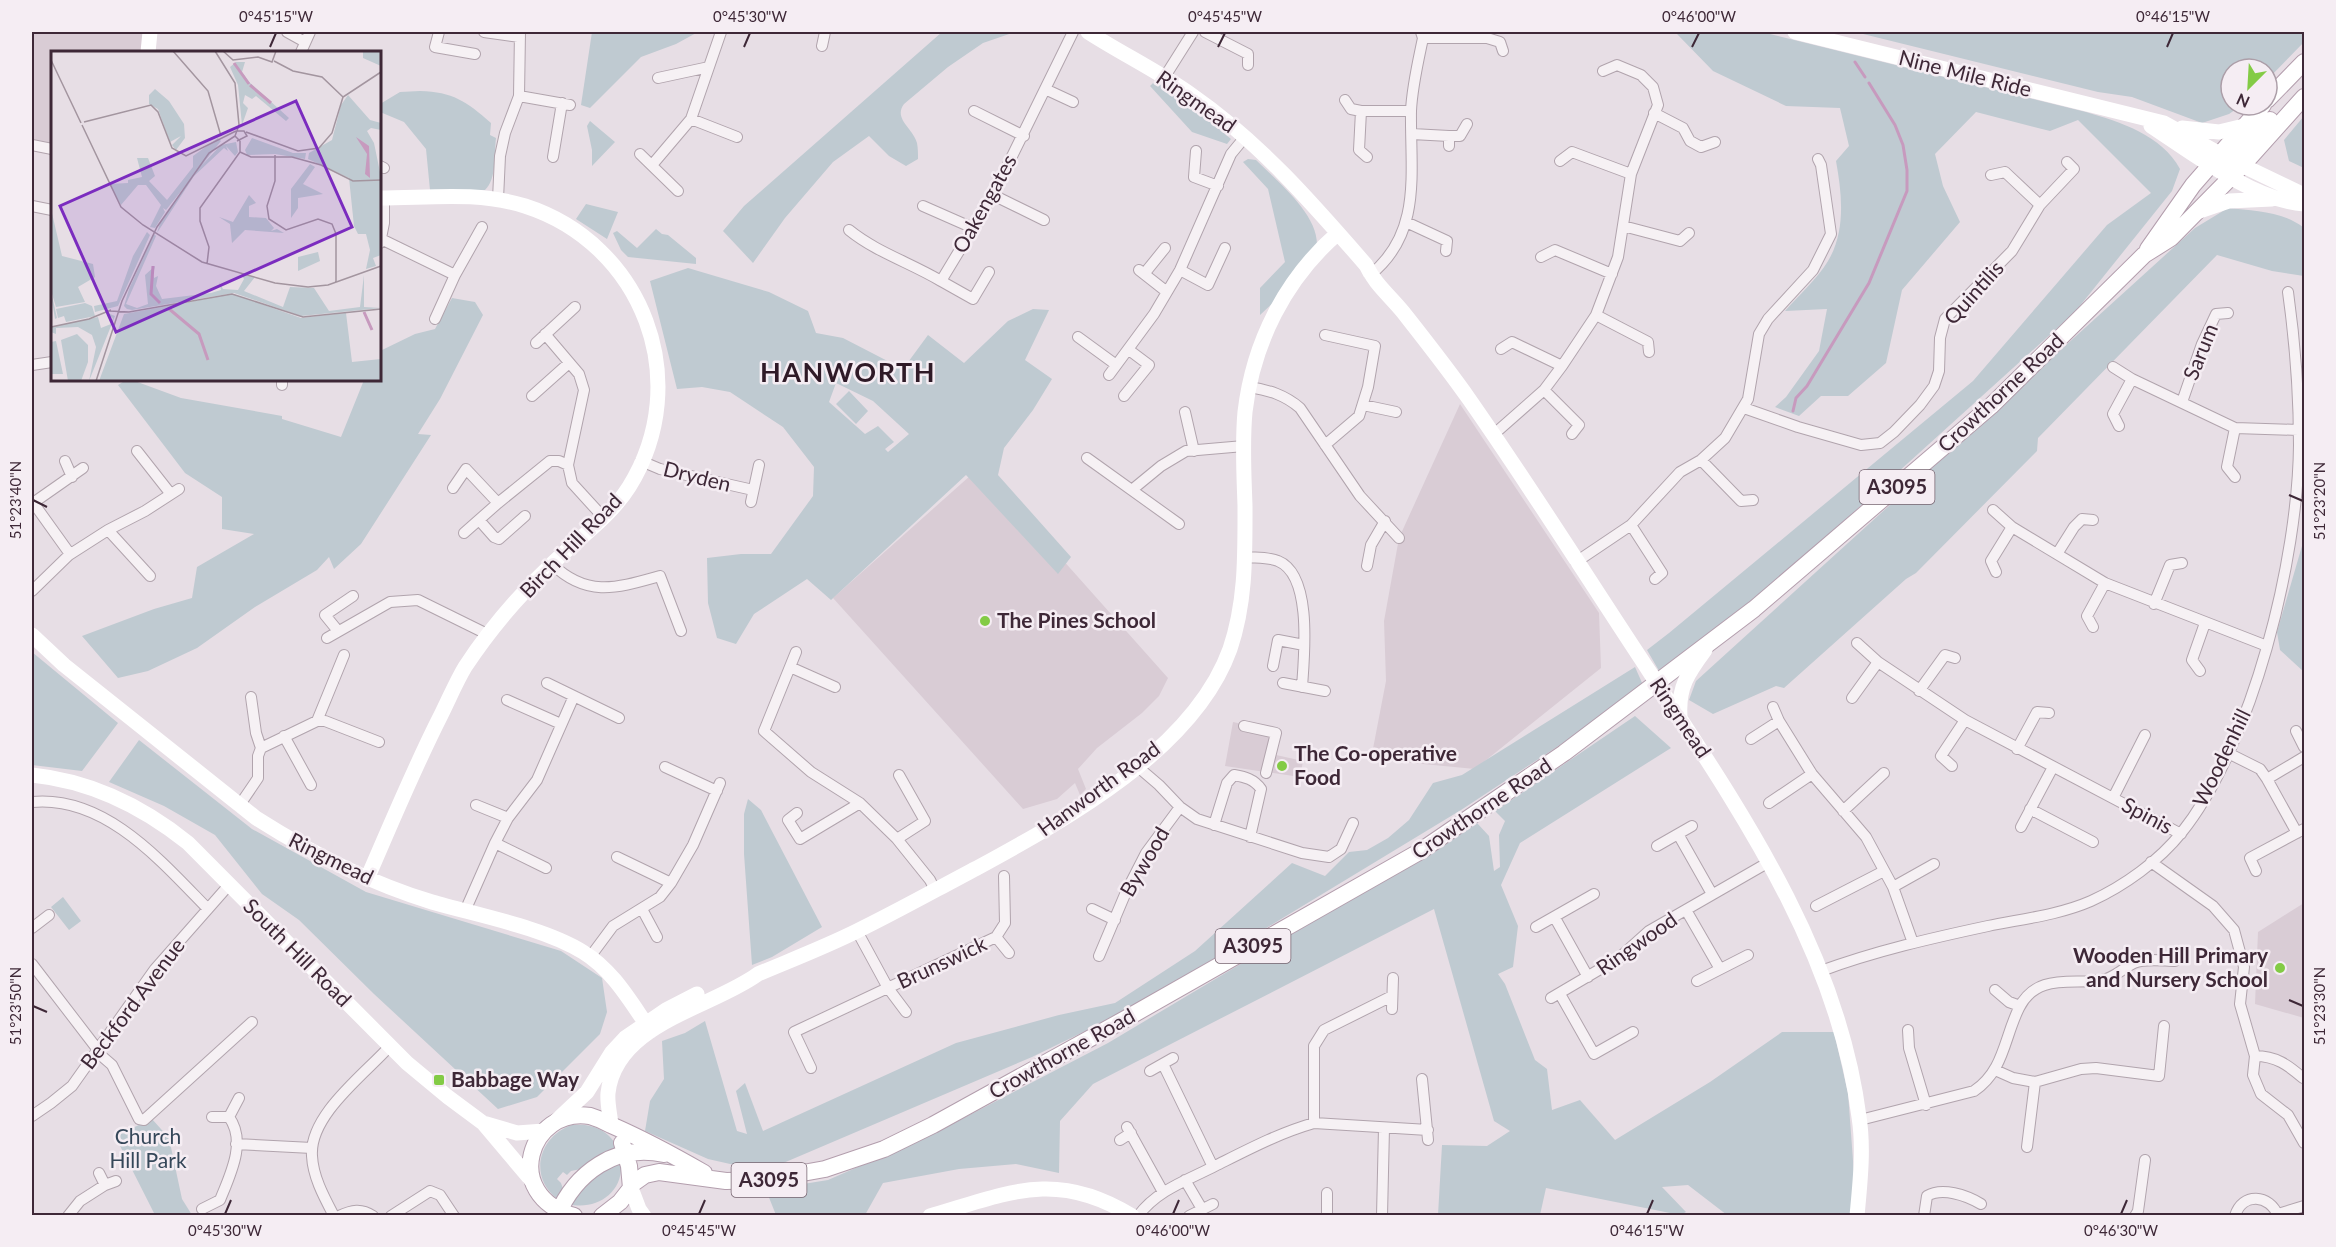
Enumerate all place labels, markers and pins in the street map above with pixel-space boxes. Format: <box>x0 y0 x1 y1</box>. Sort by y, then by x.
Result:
place label: The Pines School <box>997 607 1156 632</box>
marker: The Pines School <box>978 614 992 628</box>
place label: The Co-operative Food <box>1294 740 1457 789</box>
marker: The Co-operative Food <box>1275 759 1289 773</box>
place label: Wooden Hill Primary and Nursery School <box>2073 942 2269 991</box>
marker: Wooden Hill Primary and Nursery School <box>2273 961 2287 975</box>
place label: Babbage Way <box>451 1066 580 1091</box>
marker: Babbage Way <box>432 1073 446 1087</box>

